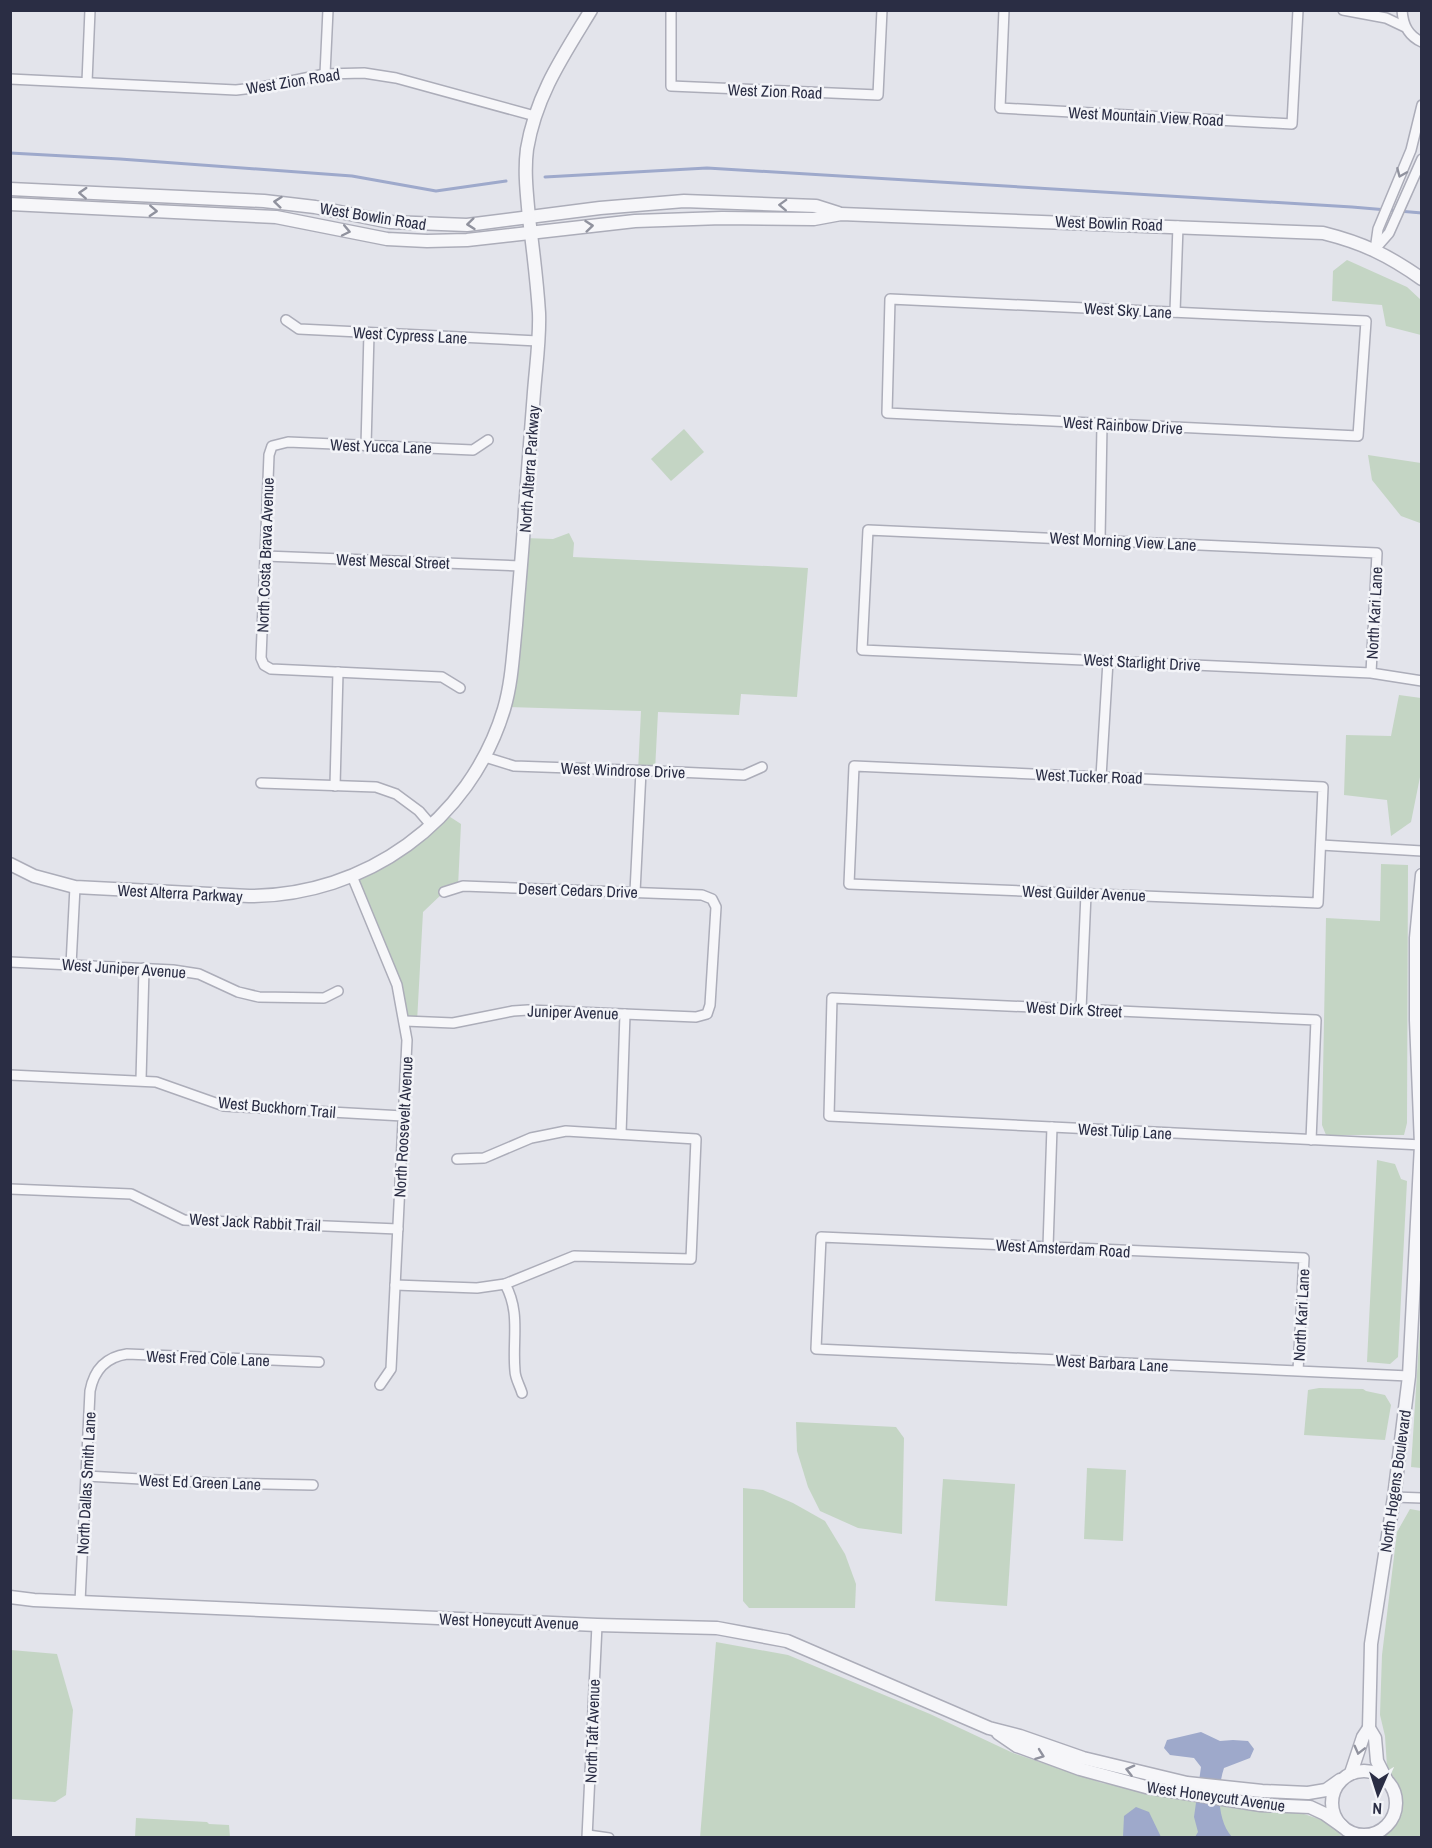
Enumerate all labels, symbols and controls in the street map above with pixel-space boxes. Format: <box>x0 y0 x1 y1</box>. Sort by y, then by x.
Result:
street label: West Zion Road <box>245 63 341 99</box>
street label: West Zion Road <box>727 78 823 104</box>
street label: West Mountain View Road <box>1068 101 1224 131</box>
one-way arrow <box>1396 166 1408 177</box>
one-way arrow <box>79 186 88 199</box>
one-way arrow <box>274 197 283 209</box>
street label: West Bowlin Road <box>318 197 428 235</box>
one-way arrow <box>779 198 788 211</box>
one-way arrow <box>148 204 157 217</box>
street label: West Bowlin Road <box>1055 210 1163 236</box>
one-way arrow <box>467 217 476 230</box>
one-way arrow <box>584 220 593 233</box>
one-way arrow <box>341 224 351 237</box>
street label: West Sky Lane <box>1083 297 1173 323</box>
street label: West Cypress Lane <box>352 321 468 349</box>
street label: North Alterra Parkway <box>514 404 544 533</box>
street label: West Rainbow Drive <box>1062 411 1184 439</box>
street label: West Yucca Lane <box>330 433 432 459</box>
street label: North Costa Brava Avenue <box>251 477 279 633</box>
street label: West Morning View Lane <box>1049 526 1197 556</box>
street label: West Mescal Street <box>336 548 450 574</box>
street label: North Kari Lane <box>1361 566 1387 660</box>
street label: West Starlight Drive <box>1083 648 1201 676</box>
street label: West Windrose Drive <box>560 757 686 783</box>
street label: West Tucker Road <box>1035 763 1143 789</box>
street label: Desert Cedars Drive <box>518 877 638 903</box>
street label: West Alterra Parkway <box>117 879 244 907</box>
street label: West Guilder Avenue <box>1022 880 1146 906</box>
street label: West Juniper Avenue <box>61 953 187 983</box>
street label: West Dirk Street <box>1025 996 1123 1023</box>
street label: Juniper Avenue <box>527 999 619 1025</box>
street label: North Roosevelt Avenue <box>388 1056 418 1198</box>
street label: West Buckhorn Trail <box>217 1091 337 1123</box>
street label: West Tulip Lane <box>1078 1118 1172 1144</box>
street label: West Jack Rabbit Trail <box>189 1208 321 1236</box>
street label: West Amsterdam Road <box>995 1233 1131 1263</box>
street label: North Kari Lane <box>1288 1268 1314 1362</box>
street label: West Fred Cole Lane <box>146 1345 270 1371</box>
street label: West Barbara Lane <box>1055 1349 1169 1377</box>
street label: North Hogens Boulevard <box>1374 1408 1416 1554</box>
street label: North Dallas Smith Lane <box>71 1411 101 1555</box>
street label: West Ed Green Lane <box>138 1469 262 1495</box>
street label: West Honeycutt Avenue <box>439 1608 579 1634</box>
street label: North Taft Avenue <box>579 1679 605 1783</box>
one-way arrow <box>1354 1745 1367 1755</box>
one-way arrow <box>1035 1747 1045 1760</box>
one-way arrow <box>1125 1764 1135 1777</box>
north arrow <box>1348 1764 1408 1824</box>
street label: West Honeycutt Avenue <box>1145 1775 1287 1817</box>
text: N <box>1372 1798 1383 1820</box>

